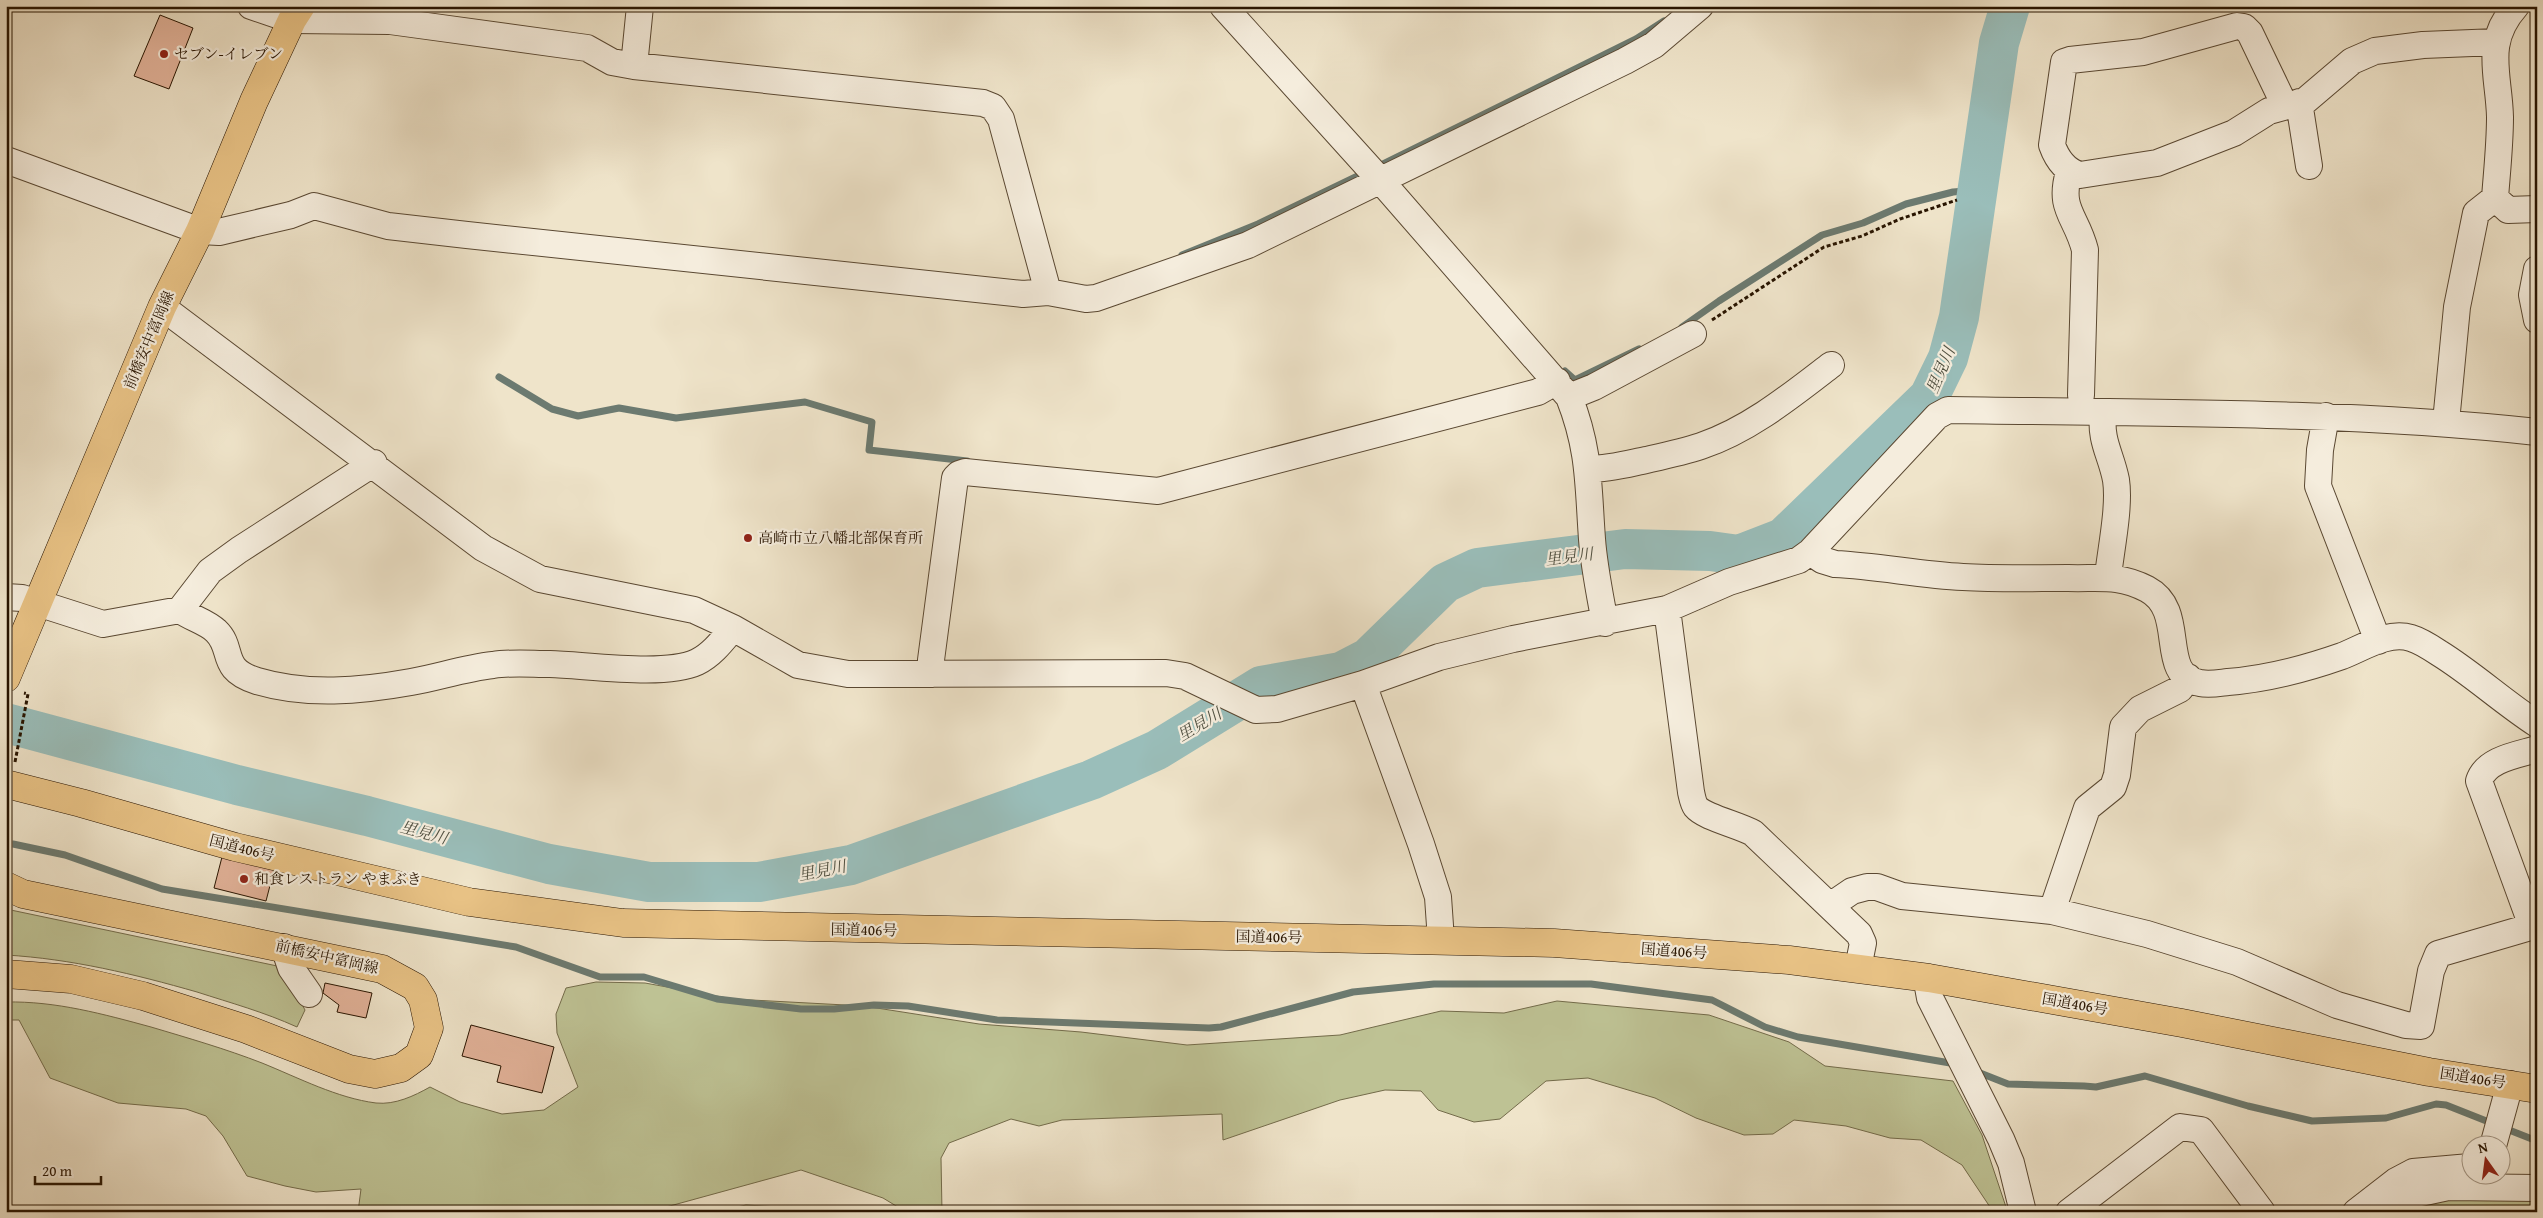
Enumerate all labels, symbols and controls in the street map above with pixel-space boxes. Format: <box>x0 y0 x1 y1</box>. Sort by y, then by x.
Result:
place label: セブン-イレブン <box>174 43 283 64</box>
marker: セブン-イレブン <box>158 48 170 60</box>
street label: 前橋安中富岡線 <box>118 287 179 392</box>
water label: 里見川 <box>1920 341 1961 397</box>
place label: 高崎市立八幡北部保育所 <box>758 527 923 548</box>
marker: 高崎市立八幡北部保育所 <box>742 532 754 544</box>
water label: 里見川 <box>1544 541 1596 571</box>
water label: 里見川 <box>1172 700 1227 747</box>
water label: 里見川 <box>398 814 452 850</box>
street label: 国道406号 <box>207 829 277 866</box>
water label: 里見川 <box>796 853 850 886</box>
place label: 和食レストラン やまぶき <box>254 868 422 889</box>
marker: 和食レストラン やまぶき <box>238 873 250 885</box>
street label: 国道406号 <box>830 918 898 941</box>
street label: 国道406号 <box>1235 925 1303 948</box>
street label: 前橋安中富岡線 <box>274 934 381 979</box>
street label: 国道406号 <box>1640 938 1708 963</box>
street label: 国道406号 <box>2040 987 2110 1020</box>
street label: 国道406号 <box>2439 1062 2508 1093</box>
north arrow <box>2460 1136 2510 1186</box>
text: N <box>2476 1136 2490 1158</box>
scale bar <box>35 1153 101 1185</box>
text: 20 m <box>42 1160 73 1181</box>

